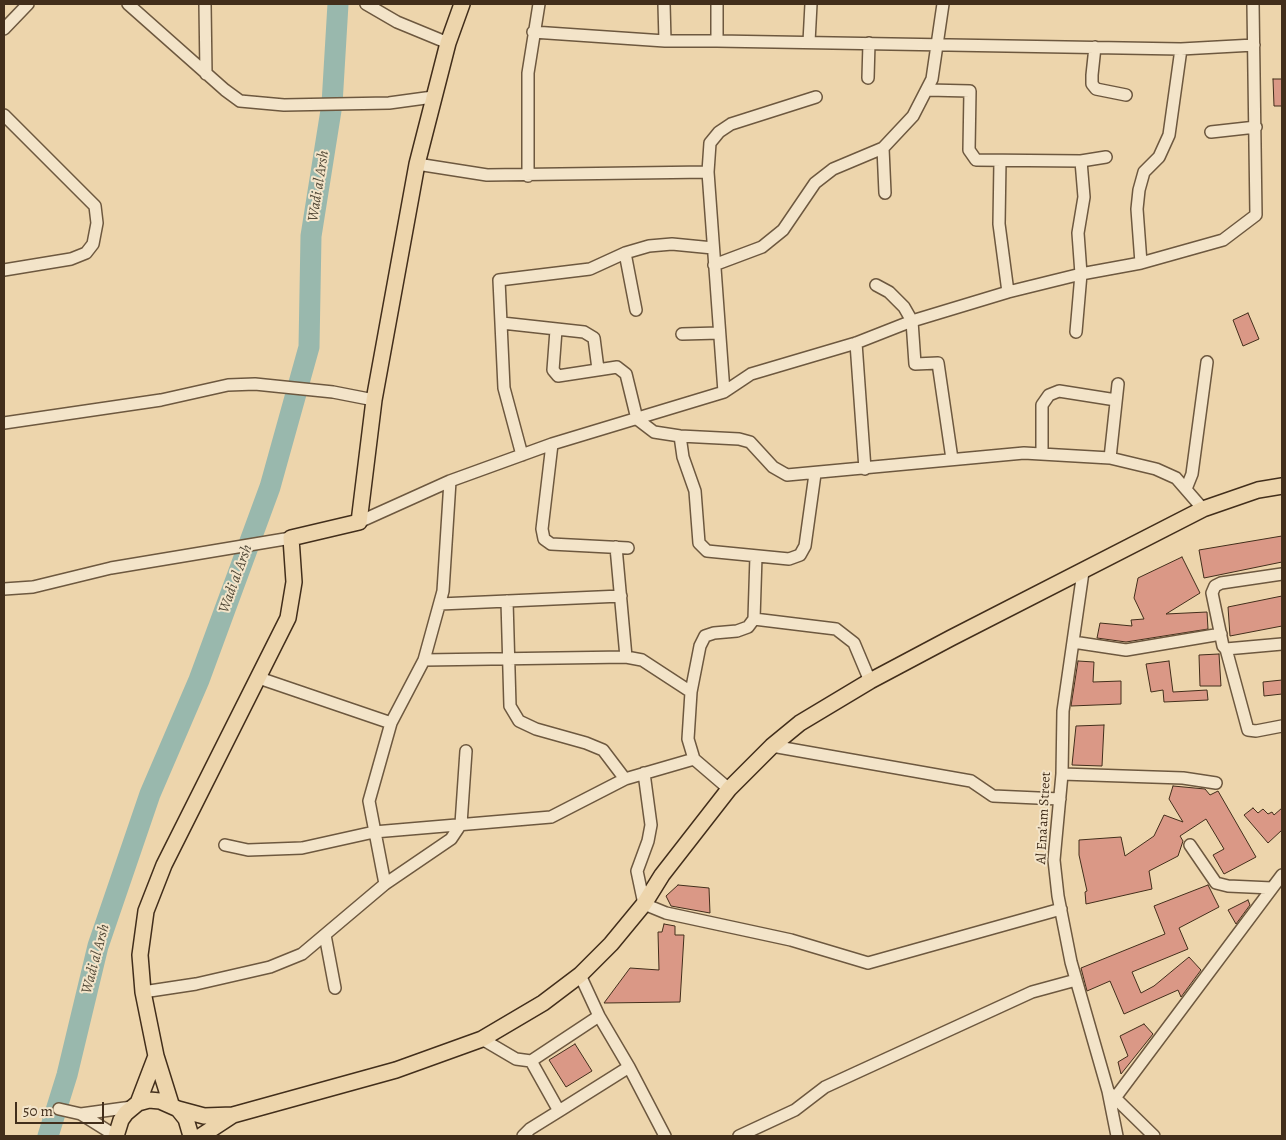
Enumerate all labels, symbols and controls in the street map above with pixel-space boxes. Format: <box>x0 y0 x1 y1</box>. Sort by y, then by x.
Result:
water label: Wadi al Arsh <box>305 149 333 223</box>
water label: Wadi al Arsh <box>215 542 257 616</box>
street label: Al Ena'am Street <box>1033 771 1055 865</box>
water label: Wadi al Arsh <box>78 922 114 996</box>
scale bar <box>18 1092 106 1124</box>
text: 50 m <box>23 1101 53 1121</box>

